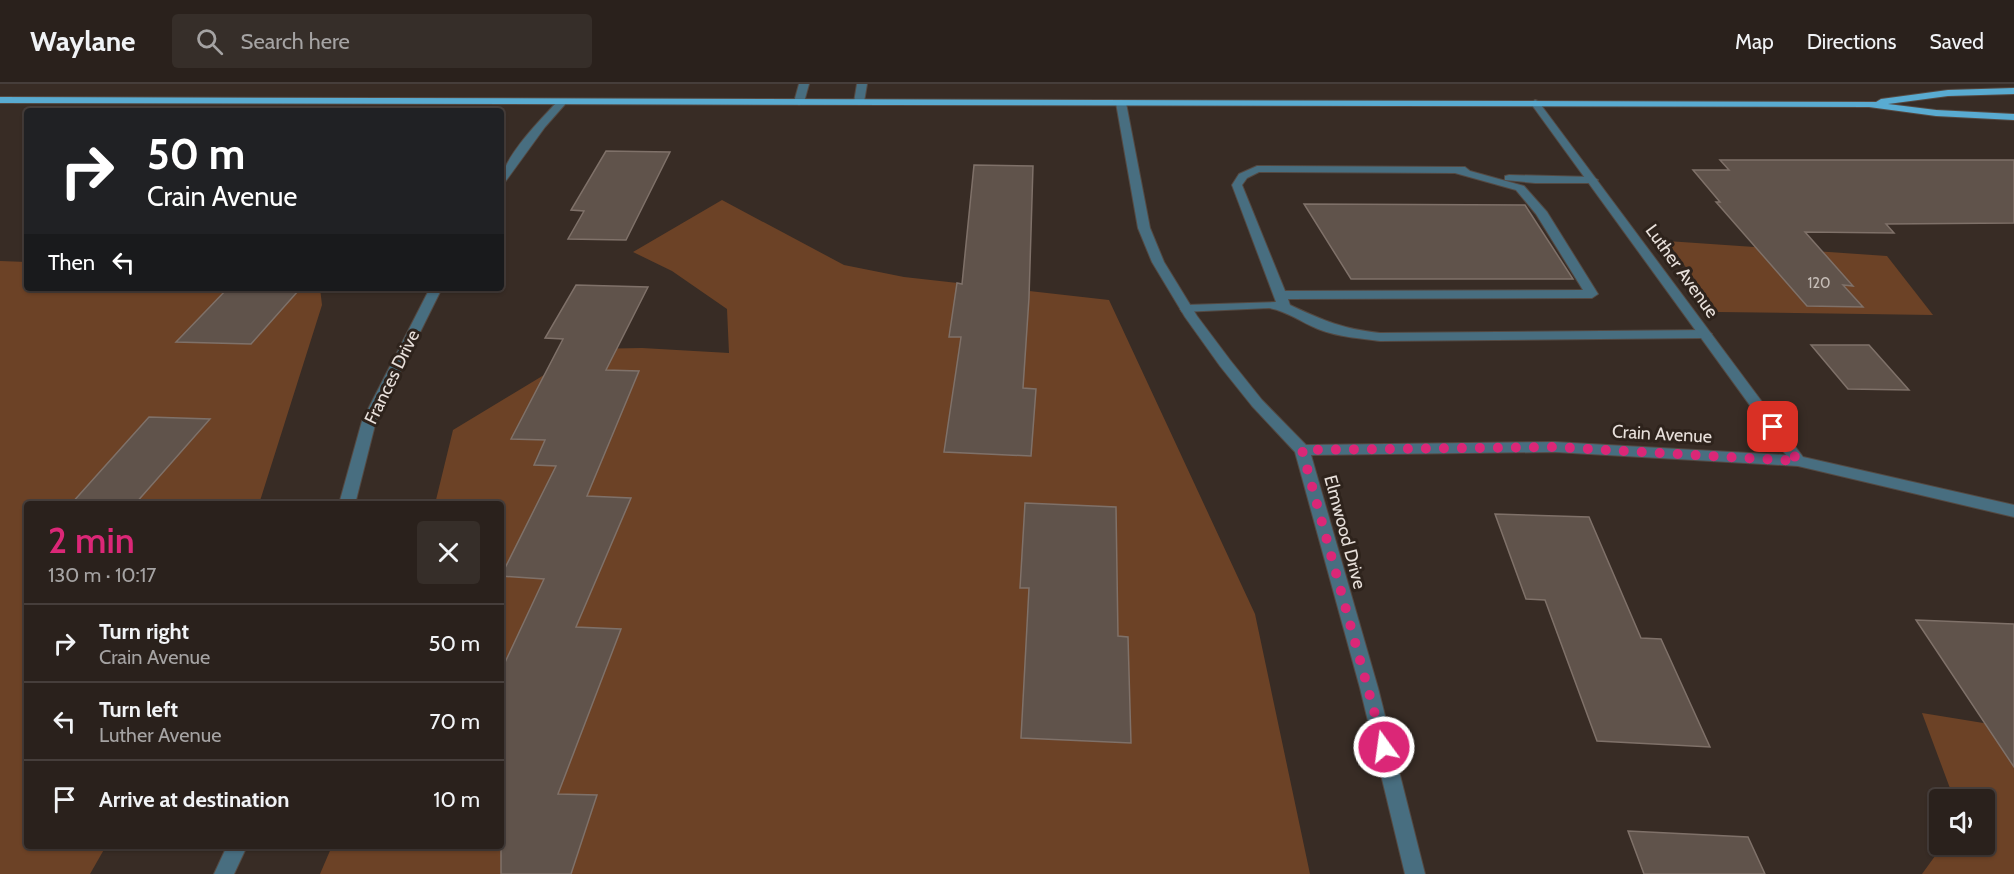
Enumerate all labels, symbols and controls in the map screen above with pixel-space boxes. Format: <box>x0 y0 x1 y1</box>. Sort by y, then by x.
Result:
search box <box>172 14 592 68</box>
text: Waylane <box>30 24 136 58</box>
icon: search <box>193 25 226 58</box>
text: Search here <box>241 28 350 55</box>
text: Map <box>1735 29 1774 54</box>
text: Directions <box>1807 29 1896 54</box>
text: Saved <box>1929 29 1984 54</box>
text: 50 m <box>147 128 245 180</box>
icon: right <box>48 132 126 210</box>
text: Crain Avenue <box>147 180 297 213</box>
street label: Luther Avenue <box>1641 220 1723 322</box>
icon: left <box>107 246 140 279</box>
text: Then <box>48 249 95 276</box>
house number: 120 <box>1807 274 1831 292</box>
street label: Frances Drive <box>360 326 424 428</box>
pin <box>1747 401 1798 452</box>
icon: arrive <box>1756 410 1789 443</box>
street label: Crain Avenue <box>1611 420 1713 448</box>
street label: Elmwood Drive <box>1319 473 1371 591</box>
text: 2 min <box>48 518 135 562</box>
button: close <box>417 521 480 584</box>
text: 130 m · 10:17 <box>48 563 156 587</box>
text: Turn right <box>99 618 189 645</box>
icon: right <box>48 627 81 660</box>
text: 50 m <box>428 630 480 657</box>
text: Crain Avenue <box>99 645 210 669</box>
text: Turn left <box>99 696 178 723</box>
icon: left <box>48 705 81 738</box>
text: 70 m <box>430 708 480 735</box>
position arrow <box>1352 715 1416 779</box>
text: Luther Avenue <box>99 723 221 747</box>
icon: arrive <box>48 783 81 816</box>
text: Arrive at destination <box>99 786 289 813</box>
text: 10 m <box>433 786 480 813</box>
map controls <box>1929 789 1995 855</box>
button: sound <box>1929 789 1995 855</box>

